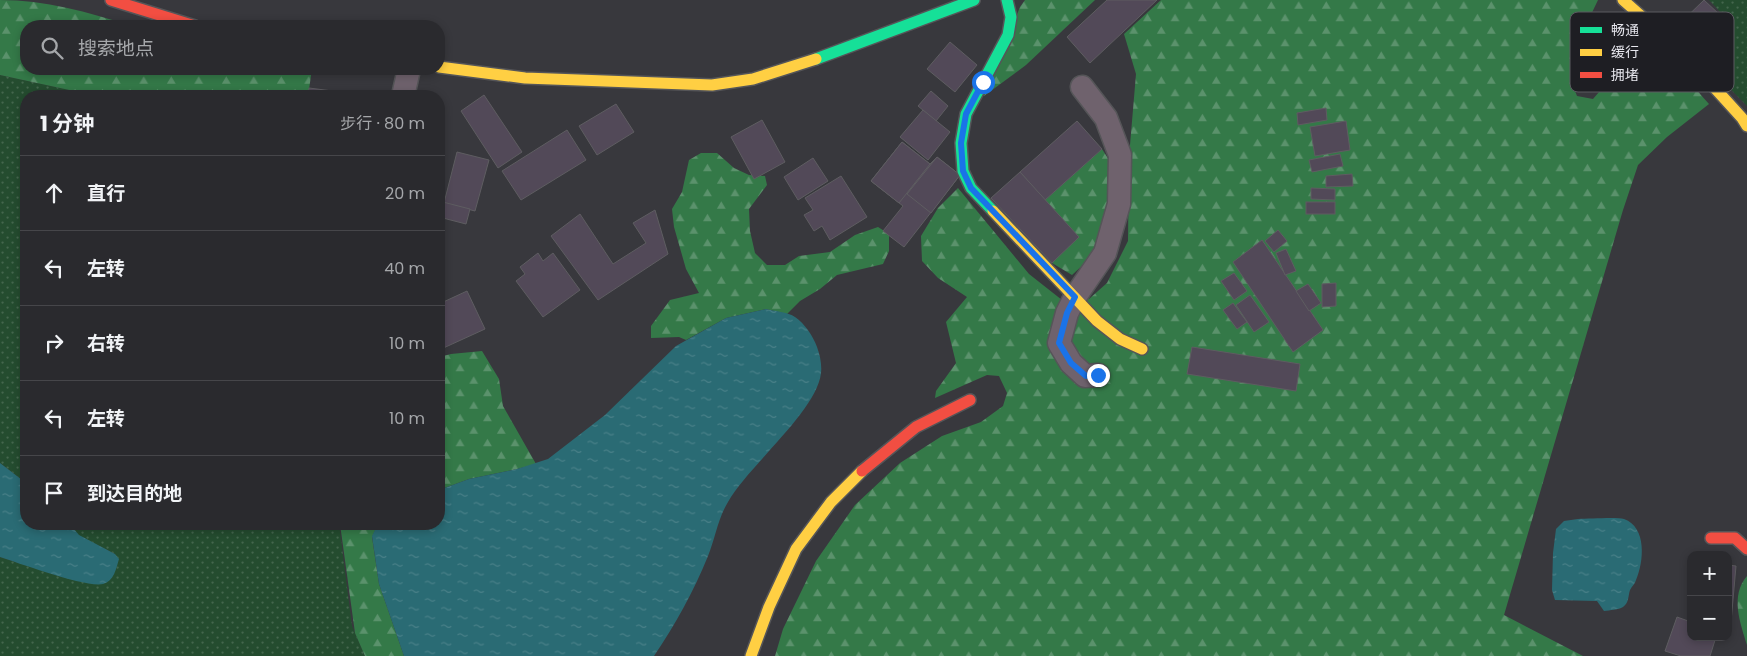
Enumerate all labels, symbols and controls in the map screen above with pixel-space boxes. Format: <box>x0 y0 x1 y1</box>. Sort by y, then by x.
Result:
legend <box>1570 12 1734 92</box>
search box <box>20 20 445 75</box>
text: 畅通 <box>1611 20 1639 40</box>
icon: search <box>38 34 66 62</box>
text: 搜索地点 <box>78 35 154 62</box>
text: 缓行 <box>1611 42 1639 62</box>
text: 拥堵 <box>1611 65 1639 85</box>
route start <box>972 71 995 94</box>
text: 1 分钟 <box>40 109 94 138</box>
text: 步行 · 80 m <box>340 112 425 135</box>
icon: ahead <box>40 179 68 207</box>
text: 直行 <box>87 180 125 207</box>
text: 20 m <box>385 182 425 205</box>
icon: left <box>40 254 68 282</box>
text: 左转 <box>87 255 125 282</box>
text: 40 m <box>384 257 425 280</box>
icon: right <box>40 329 68 357</box>
text: 右转 <box>87 330 125 357</box>
text: 10 m <box>389 332 425 355</box>
route end <box>1087 364 1110 387</box>
icon: left <box>40 404 68 432</box>
text: 左转 <box>87 405 125 432</box>
text: 10 m <box>389 407 425 430</box>
icon: arrive <box>40 479 68 507</box>
text: 到达目的地 <box>87 480 182 507</box>
map controls <box>1687 551 1732 641</box>
button: + <box>1687 551 1732 596</box>
button: − <box>1687 596 1732 641</box>

